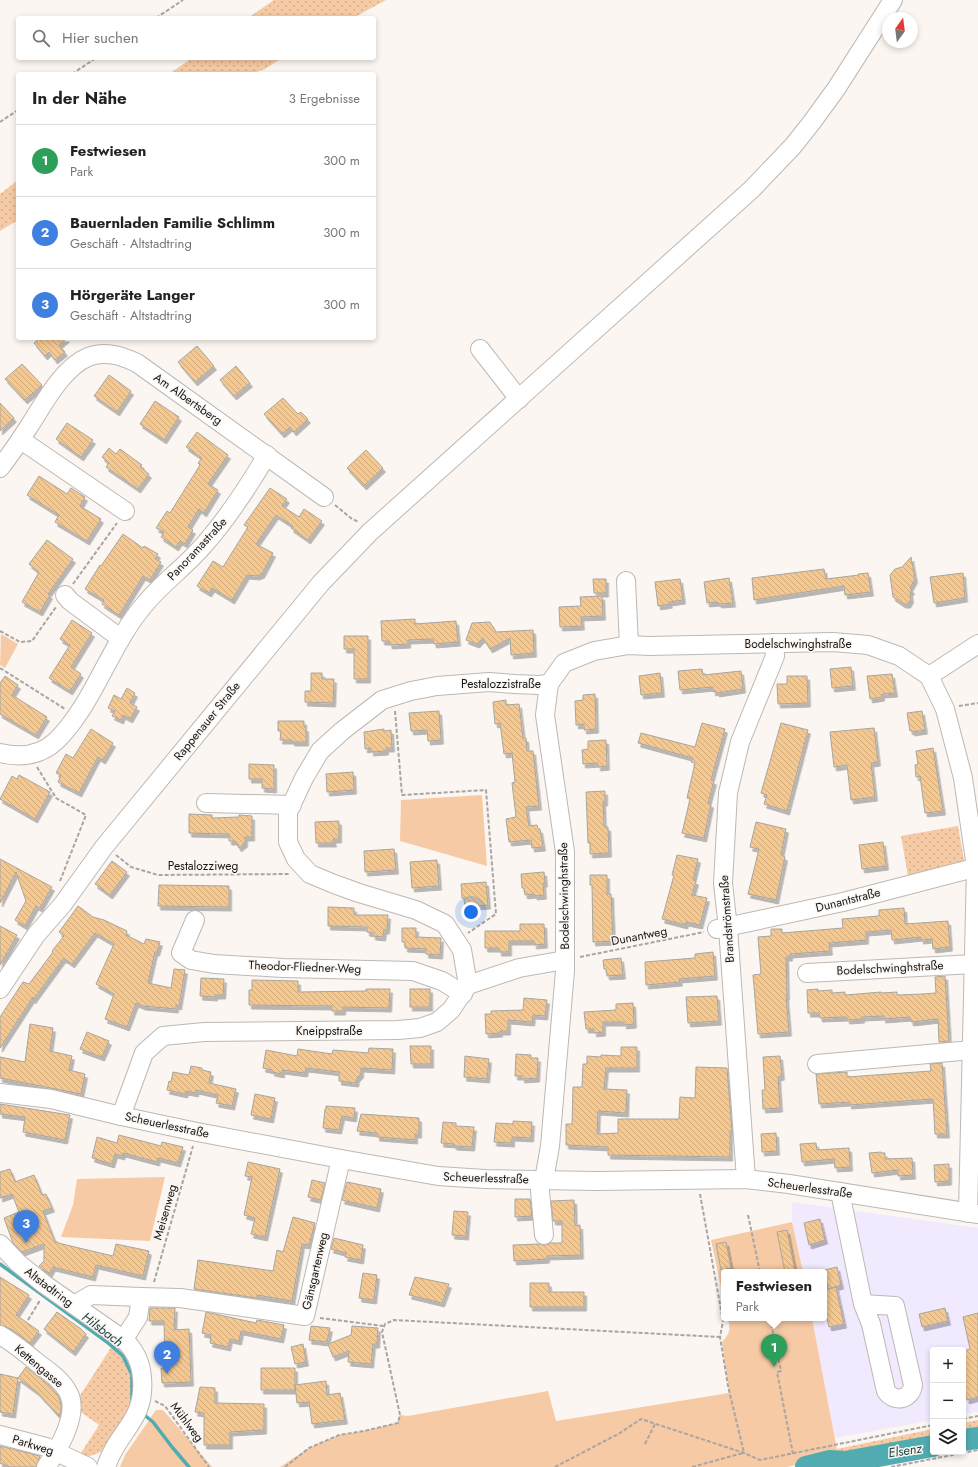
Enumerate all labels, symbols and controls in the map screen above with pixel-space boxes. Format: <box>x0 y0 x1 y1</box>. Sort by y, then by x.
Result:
north arrow <box>882 12 918 48</box>
search box <box>16 16 376 60</box>
icon: search <box>30 27 52 49</box>
text: Hier suchen <box>62 27 139 49</box>
text: In der Nähe <box>32 86 127 110</box>
text: 3 Ergebnisse <box>289 89 360 108</box>
text: Festwiesen <box>70 140 146 162</box>
text: 1 <box>42 151 48 170</box>
text: 300 m <box>323 151 360 170</box>
text: Park <box>70 162 93 181</box>
text: Bauernladen Familie Schlimm <box>70 212 275 234</box>
text: 2 <box>41 223 49 242</box>
text: 300 m <box>323 223 360 242</box>
text: Geschäft · Altstadtring <box>70 234 192 253</box>
text: Hörgeräte Langer <box>70 284 195 306</box>
text: 3 <box>41 295 49 314</box>
text: 300 m <box>323 295 360 314</box>
text: Geschäft · Altstadtring <box>70 306 192 325</box>
street label: Am Albertsberg <box>150 369 226 429</box>
street label: Panoramastraße <box>163 513 231 585</box>
street label: Bodelschwinghstraße <box>744 635 852 653</box>
street label: Pestalozzistraße <box>461 675 541 693</box>
street label: Rappenauer Straße <box>170 678 244 764</box>
street label: Bodelschwinghstraße <box>554 842 574 950</box>
street label: Pestalozziweg <box>168 857 238 875</box>
street label: Brandströmstraße <box>715 875 739 963</box>
street label: Dunantstraße <box>814 883 882 917</box>
your location <box>461 902 481 922</box>
street label: Dunantweg <box>609 922 669 950</box>
street label: Theodor-Fliedner-Weg <box>248 956 362 978</box>
street label: Bodelschwinghstraße <box>836 956 944 980</box>
street label: Kneippstraße <box>296 1022 362 1040</box>
street label: Scheuerlesstraße <box>123 1107 211 1143</box>
street label: Scheuerlesstraße <box>443 1168 529 1188</box>
street label: Scheuerlesstraße <box>766 1173 854 1203</box>
street label: Meisenweg <box>148 1182 182 1242</box>
pin: 3 <box>13 1210 39 1243</box>
street label: Gänsgartenweg <box>297 1230 333 1312</box>
street label: Altstadtring <box>21 1263 77 1311</box>
popup <box>721 1269 827 1321</box>
text: Festwiesen <box>736 1275 812 1297</box>
text: Park <box>736 1297 759 1316</box>
water label: Hilsbach <box>78 1308 128 1351</box>
pin: 1 <box>761 1334 787 1367</box>
street label: Kettengasse <box>10 1340 68 1392</box>
pin: 2 <box>154 1341 180 1374</box>
map controls <box>930 1347 966 1455</box>
button: + <box>930 1347 966 1383</box>
button: − <box>930 1383 966 1419</box>
street label: Mühlweg <box>166 1398 208 1446</box>
button: layers <box>930 1419 966 1455</box>
street label: Parkweg <box>10 1430 56 1460</box>
water label: Elsenz <box>887 1438 924 1463</box>

